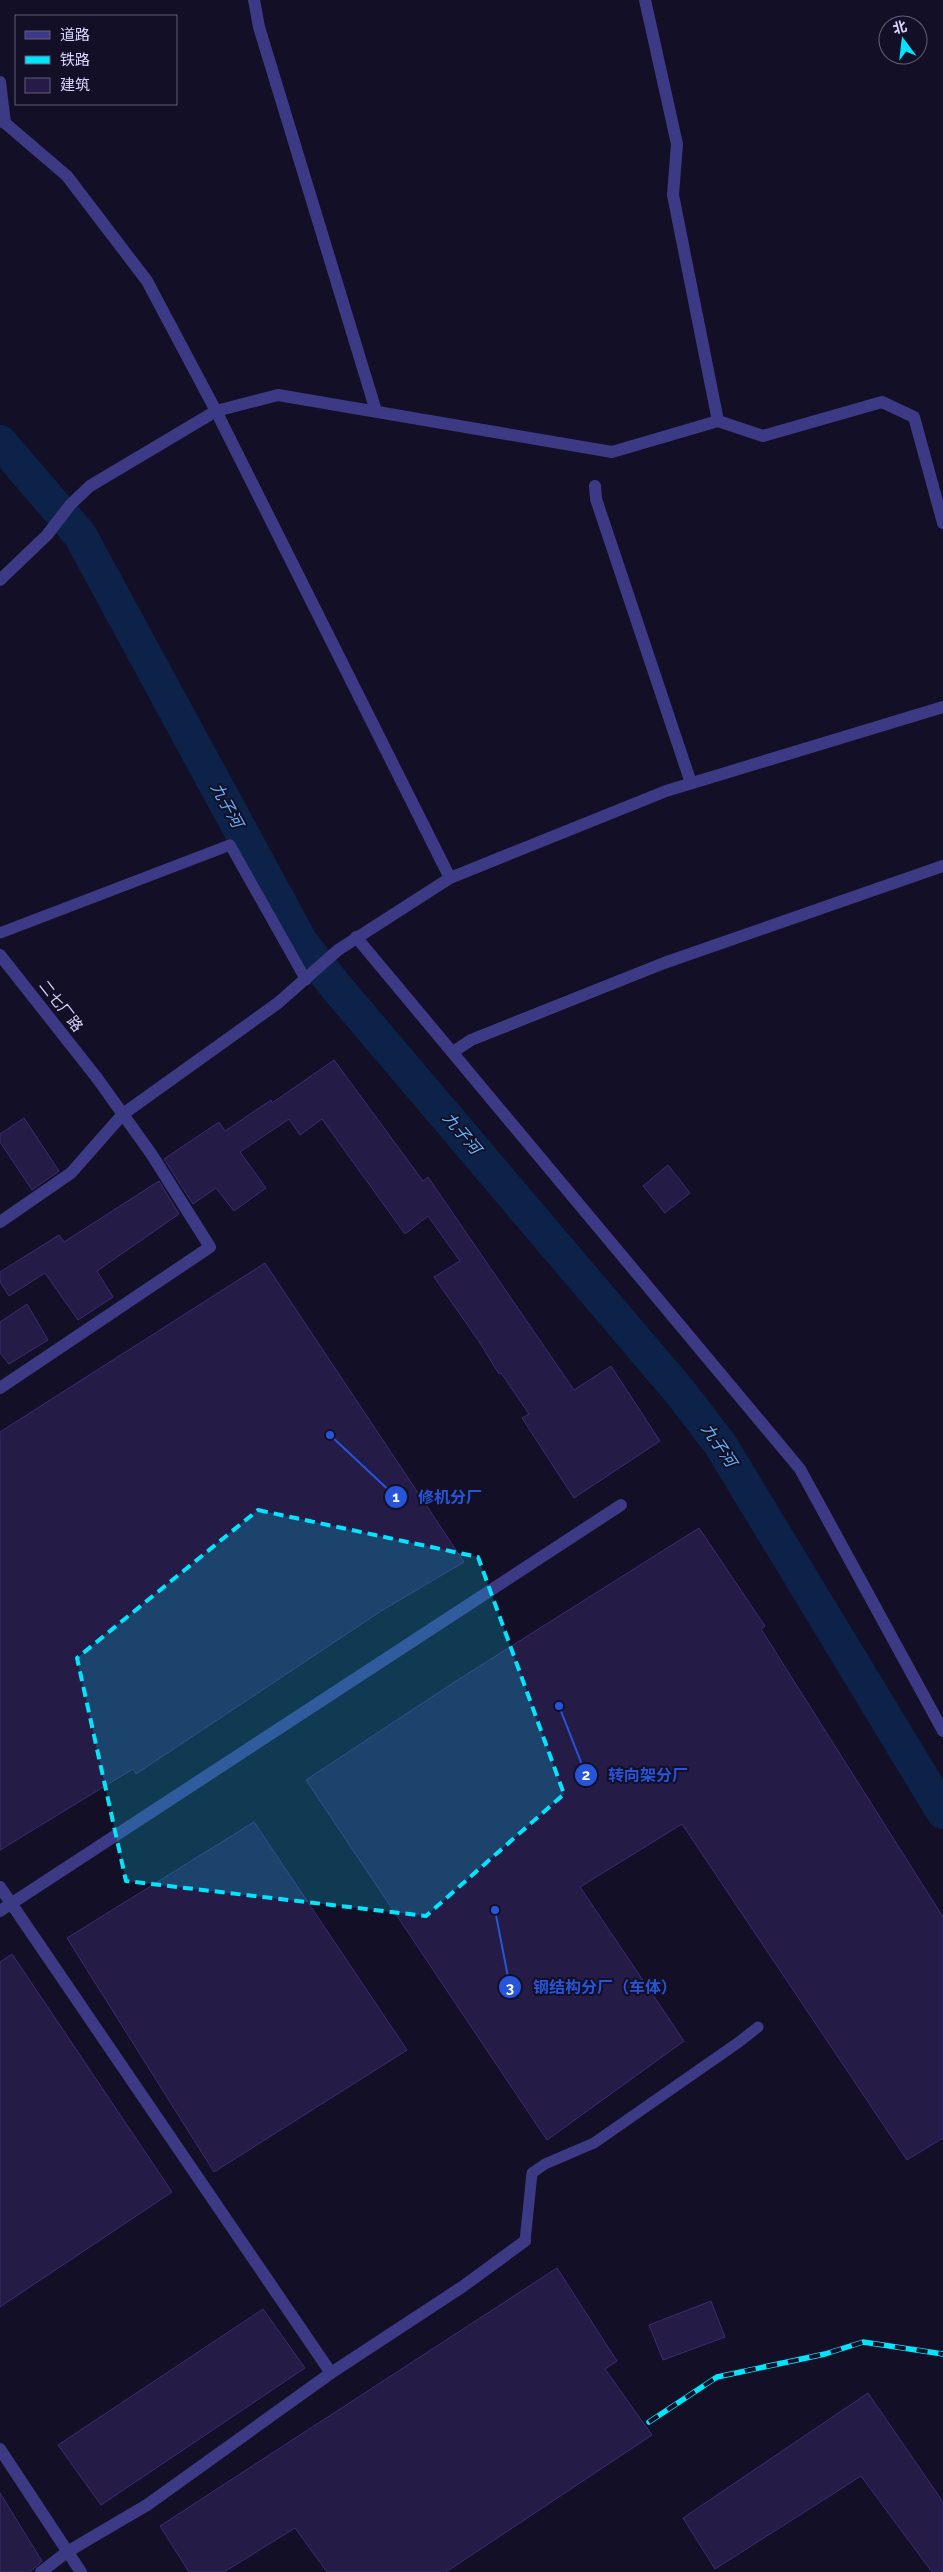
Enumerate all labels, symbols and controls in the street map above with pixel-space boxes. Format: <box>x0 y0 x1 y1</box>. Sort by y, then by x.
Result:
legend <box>15 15 178 105</box>
north arrow <box>878 15 928 65</box>
text: 北 <box>891 18 908 37</box>
text: 道路 <box>60 26 90 44</box>
text: 铁路 <box>60 51 90 69</box>
text: 建筑 <box>60 76 90 94</box>
water label: 九子河 <box>207 779 248 833</box>
street label: 二七厂路 <box>35 977 87 1035</box>
water label: 九子河 <box>439 1109 487 1160</box>
water label: 九子河 <box>698 1420 742 1473</box>
callout: 修机分厂 <box>383 1482 492 1513</box>
text: 1 <box>392 1488 400 1506</box>
text: 修机分厂 <box>418 1488 482 1507</box>
callout: 转向架分厂 <box>573 1759 698 1790</box>
text: 2 <box>582 1766 590 1784</box>
text: 转向架分厂 <box>608 1766 688 1785</box>
callout: 钢结构分厂（车体） <box>498 1972 687 2003</box>
text: 钢结构分厂（车体） <box>533 1978 677 1997</box>
text: 3 <box>506 1979 514 1997</box>

